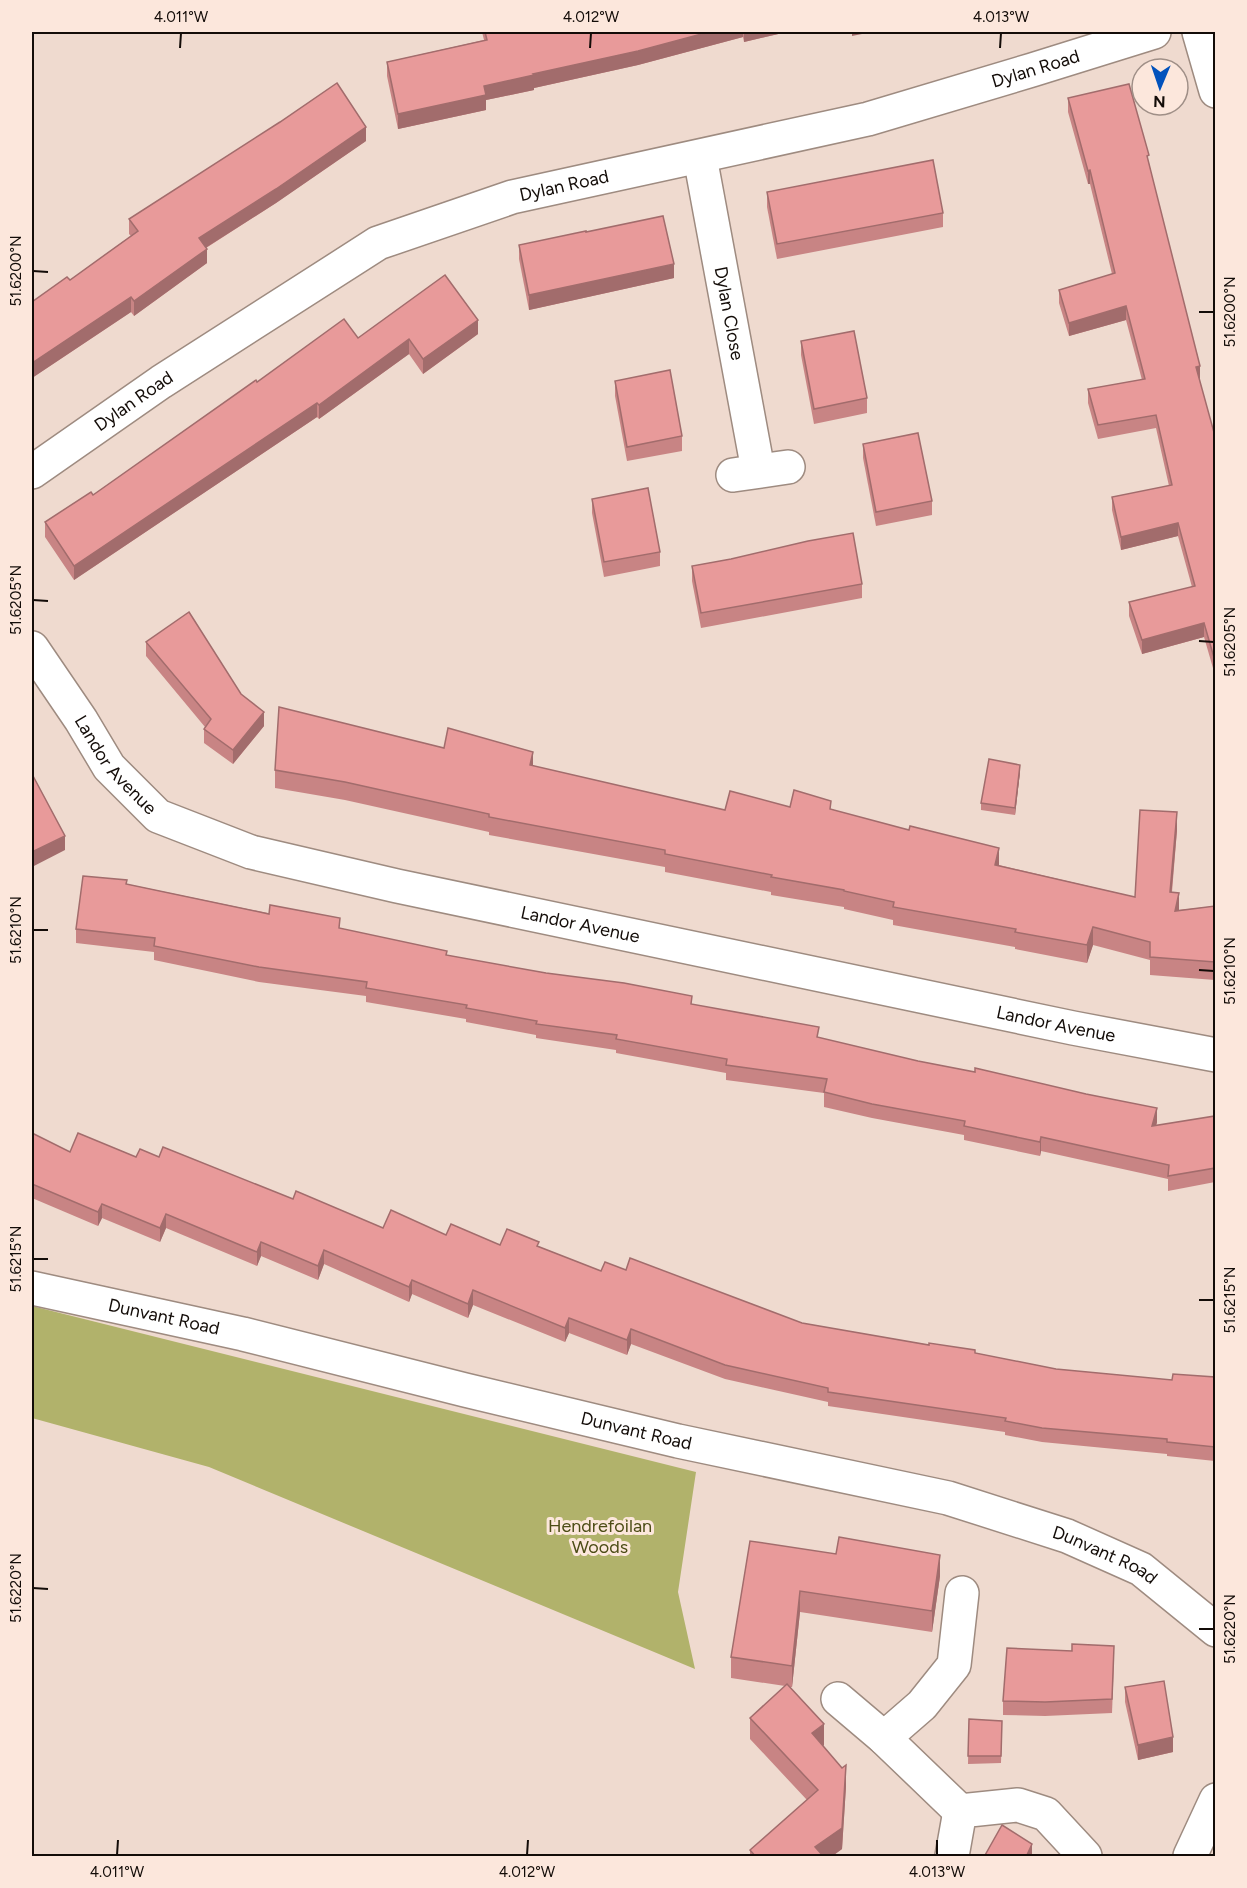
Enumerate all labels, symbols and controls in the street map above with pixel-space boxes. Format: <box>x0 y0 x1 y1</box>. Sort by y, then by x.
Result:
text: 4.011°W <box>154 8 209 26</box>
text: 4.012°W <box>563 8 620 26</box>
text: 4.013°W <box>973 8 1030 26</box>
street label: Dylan Road <box>989 45 1082 92</box>
north arrow <box>1130 57 1190 117</box>
text: N <box>1153 92 1166 111</box>
street label: Dylan Road <box>517 165 611 206</box>
text: 51.6200°N <box>7 235 25 307</box>
street label: Dylan Close <box>709 265 748 362</box>
text: 51.6200°N <box>1221 276 1239 348</box>
street label: Dylan Road <box>90 366 177 436</box>
text: 51.6205°N <box>7 565 25 635</box>
text: 51.6205°N <box>1221 607 1239 677</box>
street label: Landor Avenue <box>70 711 161 819</box>
text: 51.6210°N <box>7 896 25 964</box>
street label: Landor Avenue <box>519 901 642 948</box>
text: 51.6210°N <box>1221 937 1239 1005</box>
street label: Landor Avenue <box>994 1001 1118 1047</box>
text: 51.6215°N <box>7 1226 25 1292</box>
text: 51.6215°N <box>1221 1267 1239 1333</box>
street label: Dunvant Road <box>106 1294 222 1340</box>
street label: Dunvant Road <box>578 1407 694 1455</box>
park label: Hendrefoilan Woods <box>548 1515 652 1558</box>
street label: Dunvant Road <box>1050 1521 1162 1589</box>
text: 51.6220°N <box>7 1553 25 1623</box>
text: 51.6220°N <box>1221 1594 1239 1664</box>
text: 4.011°W <box>90 1863 145 1881</box>
text: 4.012°W <box>499 1863 556 1881</box>
text: 4.013°W <box>909 1863 966 1881</box>

